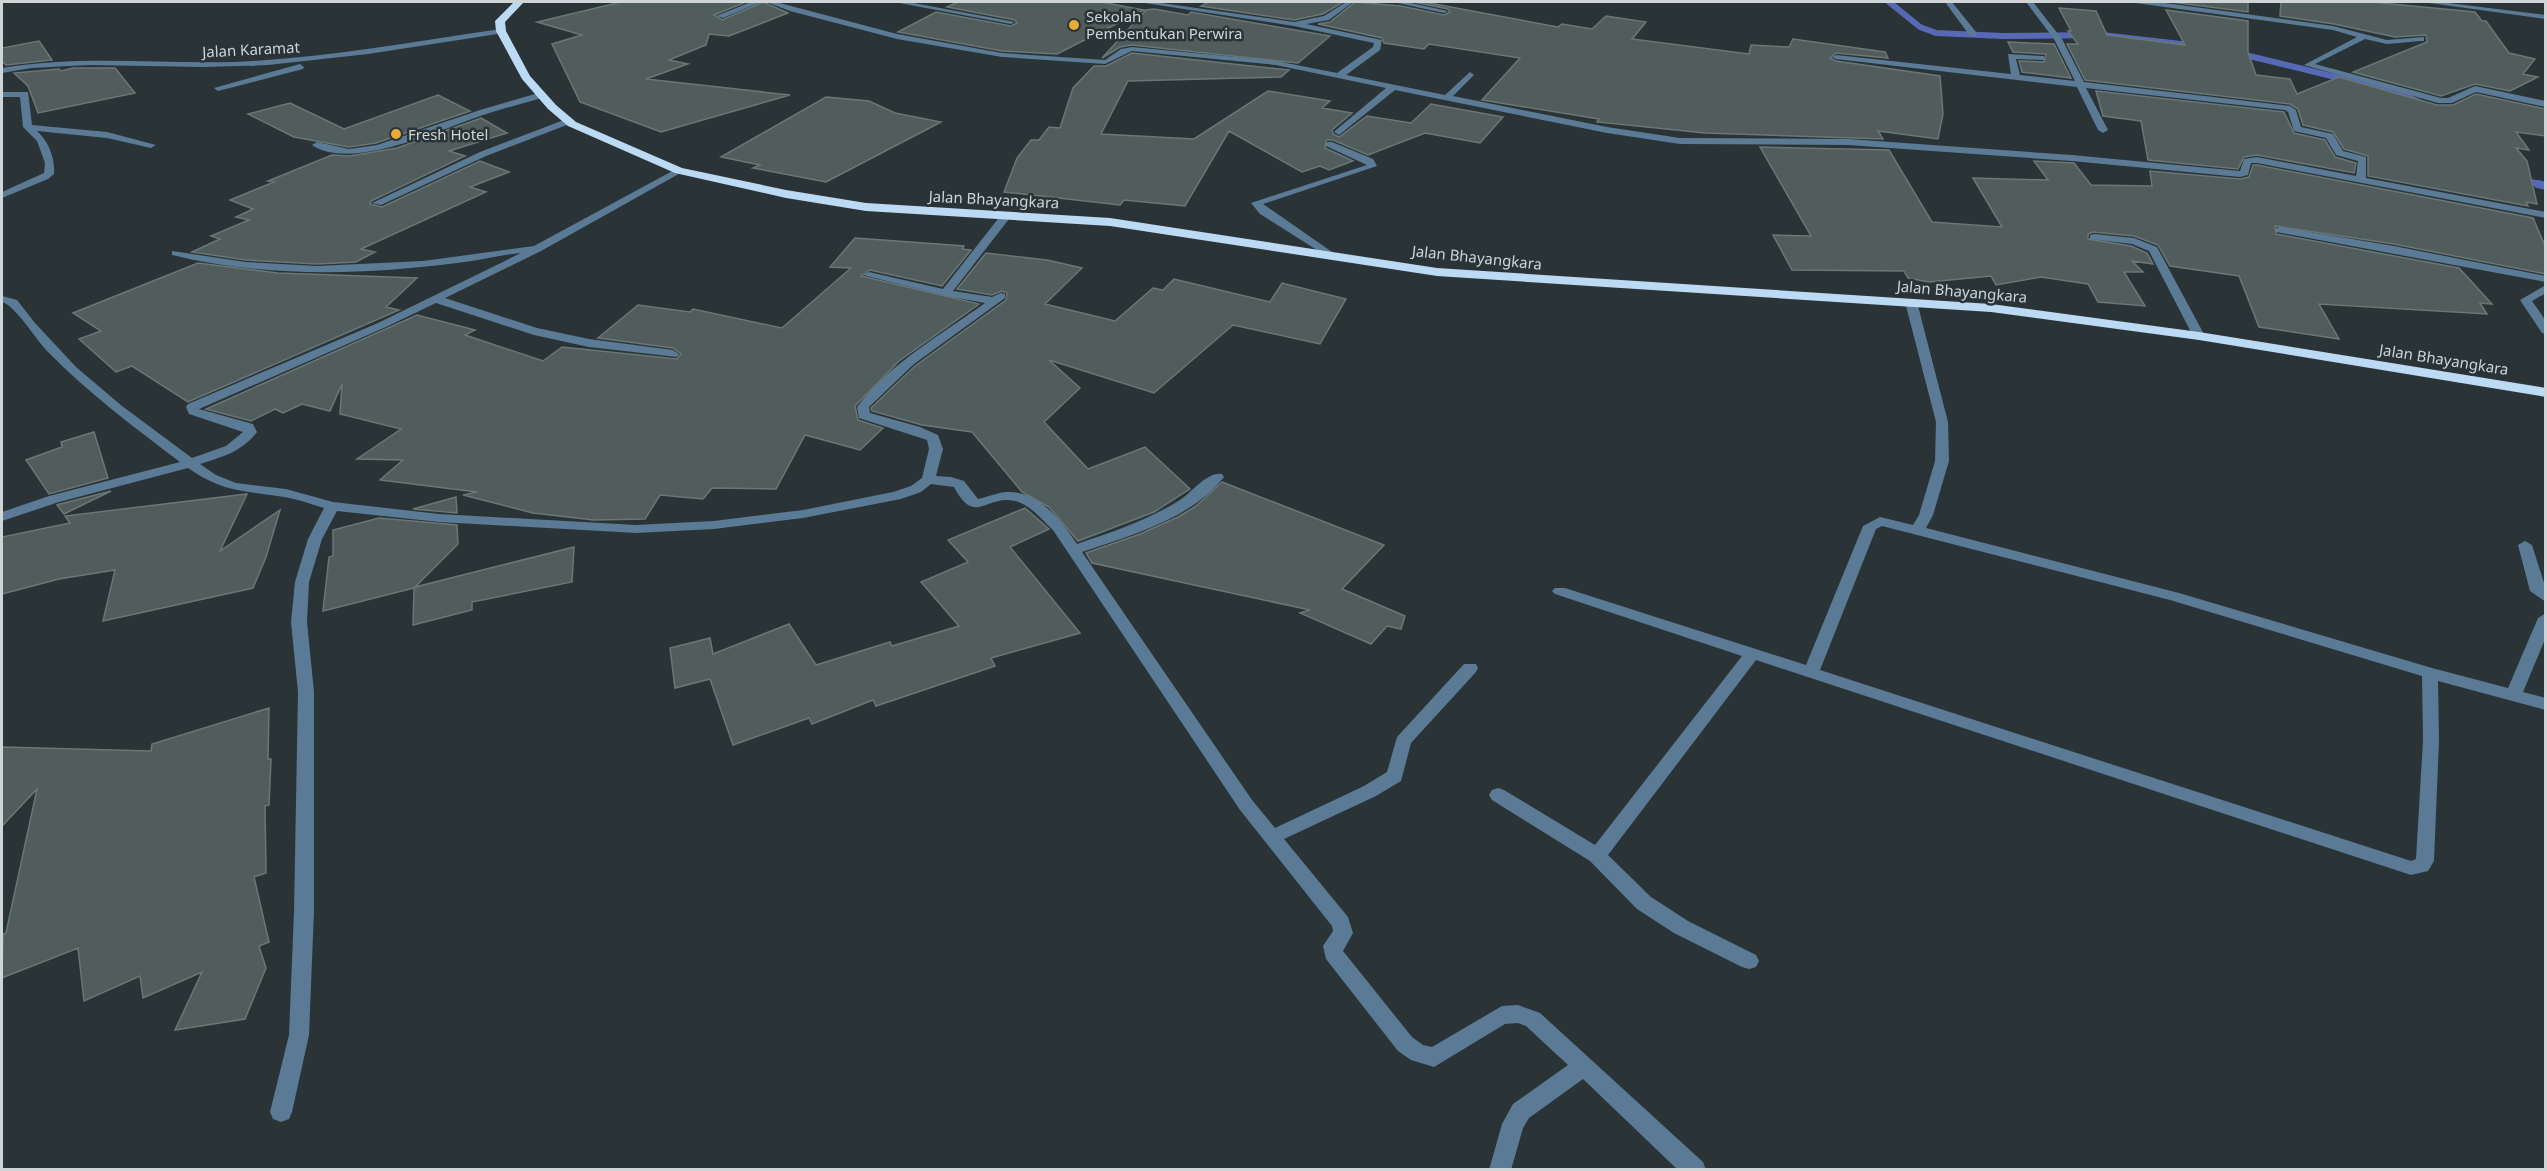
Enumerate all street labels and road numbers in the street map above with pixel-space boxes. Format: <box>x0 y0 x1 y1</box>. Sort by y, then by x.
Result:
street label: Jalan Karamat <box>200 36 301 62</box>
street label: Jalan Bhayangkara <box>926 185 1060 212</box>
street label: Jalan Bhayangkara <box>1409 240 1543 274</box>
street label: Jalan Bhayangkara <box>1894 275 2028 307</box>
street label: Jalan Bhayangkara <box>2376 339 2510 379</box>

